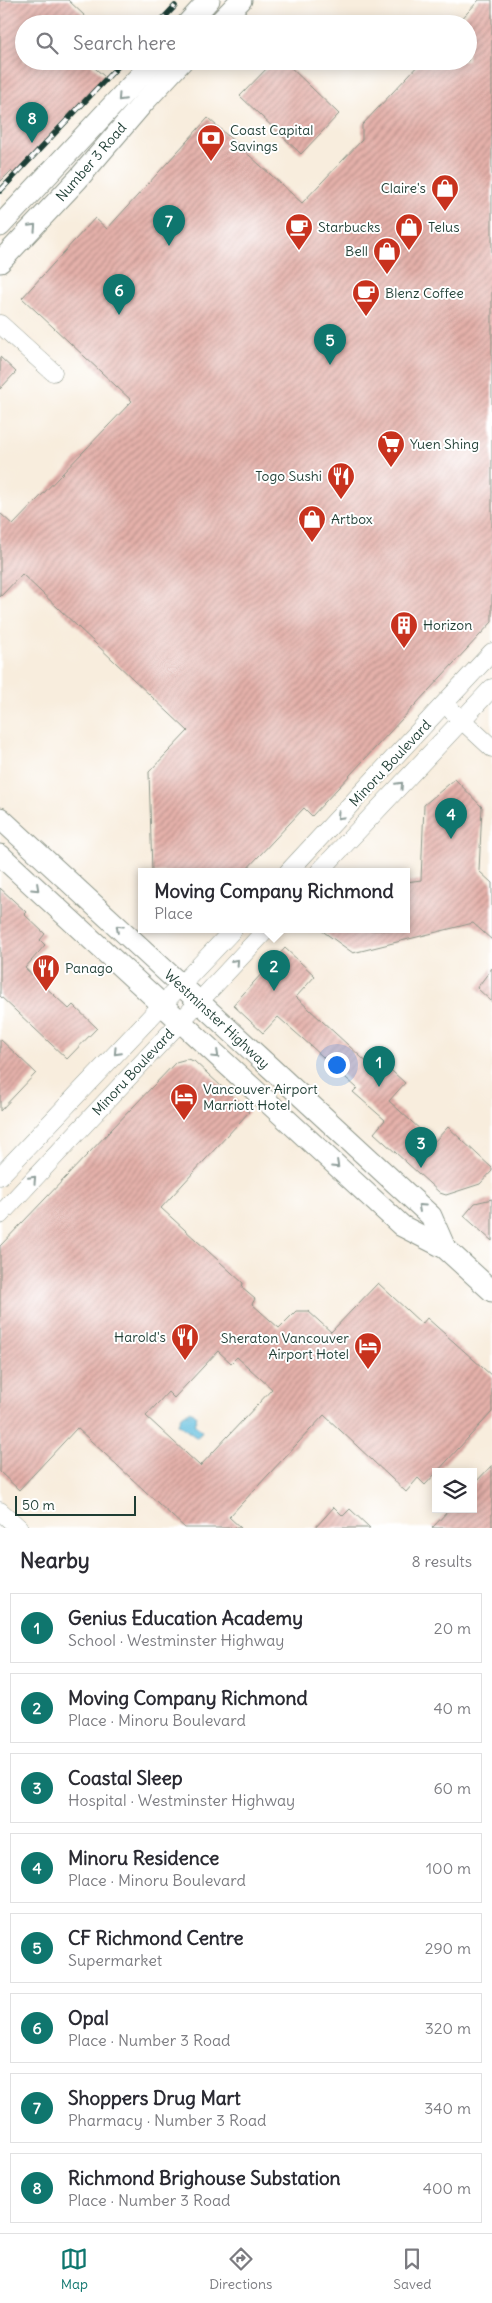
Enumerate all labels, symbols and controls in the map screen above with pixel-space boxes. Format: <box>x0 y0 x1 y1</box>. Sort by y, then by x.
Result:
search box <box>15 15 477 70</box>
icon: search <box>33 29 61 57</box>
text: Search here <box>73 31 176 55</box>
one-way arrow <box>118 92 127 101</box>
pin: 8 <box>16 102 48 143</box>
street label: Number 3 Road <box>52 119 130 205</box>
place label: Coast Capital Savings <box>230 121 313 155</box>
bank icon: Coast Capital Savings <box>196 123 226 162</box>
shop icon: Claire's <box>430 173 460 212</box>
place label: Claire's <box>381 179 426 197</box>
pin: 7 <box>153 205 185 246</box>
cafe icon: Starbucks <box>284 212 314 251</box>
shop icon: Telus <box>394 212 424 251</box>
place label: Starbucks <box>318 218 380 236</box>
place label: Telus <box>428 218 460 236</box>
one-way arrow <box>27 223 36 232</box>
shop icon: Bell <box>372 236 402 275</box>
place label: Bell <box>345 242 368 260</box>
pin: 6 <box>103 274 135 315</box>
cafe icon: Blenz Coffee <box>351 278 381 317</box>
place label: Blenz Coffee <box>385 284 464 302</box>
pin: 5 <box>314 324 346 365</box>
supermarket icon: Yuen Shing <box>376 429 406 468</box>
place label: Yuen Shing <box>410 435 479 453</box>
restaurant icon: Togo Sushi <box>326 461 356 500</box>
place label: Togo Sushi <box>255 467 322 485</box>
shop icon: Artbox <box>297 504 327 543</box>
place label: Artbox <box>331 510 373 528</box>
building icon: Horizon <box>389 610 419 649</box>
place label: Horizon <box>423 616 472 634</box>
street label: Minoru Boulevard <box>345 716 435 810</box>
one-way arrow <box>394 782 403 791</box>
pin: 4 <box>435 798 467 839</box>
one-way arrow <box>337 811 346 820</box>
popup <box>138 868 410 933</box>
text: Moving Company Richmond <box>154 879 394 903</box>
one-way arrow <box>30 882 39 891</box>
text: Place <box>154 903 193 923</box>
one-way arrow <box>116 925 125 934</box>
pin: 2 <box>258 950 290 991</box>
restaurant icon: Panago <box>31 953 61 992</box>
place label: Panago <box>65 959 113 977</box>
one-way arrow <box>230 959 239 968</box>
street label: Westminster Highway <box>160 965 274 1073</box>
street label: Minoru Boulevard <box>88 1025 178 1119</box>
pin: 1 <box>363 1046 395 1087</box>
one-way arrow <box>114 1047 123 1056</box>
one-way arrow <box>211 1049 220 1058</box>
your location <box>324 1052 350 1078</box>
place label: Vancouver Airport Marriott Hotel <box>203 1080 318 1114</box>
hotel icon: Vancouver Airport Marriott Hotel <box>169 1082 199 1121</box>
pin: 3 <box>405 1127 437 1168</box>
one-way arrow <box>330 1159 339 1168</box>
one-way arrow <box>27 1176 36 1185</box>
one-way arrow <box>417 1203 426 1212</box>
restaurant icon: Harold's <box>170 1322 200 1361</box>
place label: Harold's <box>114 1328 166 1346</box>
place label: Sheraton Vancouver Airport Hotel <box>221 1329 349 1363</box>
hotel icon: Sheraton Vancouver Airport Hotel <box>353 1331 383 1370</box>
map controls <box>432 1468 477 1513</box>
button: layers <box>432 1468 477 1513</box>
scale bar <box>15 1493 136 1516</box>
text: 50 m <box>22 1496 55 1514</box>
text: Nearby <box>20 1547 90 1574</box>
text: 8 results <box>411 1551 472 1571</box>
text: Genius Education Academy <box>68 1606 303 1630</box>
text: 1 <box>34 1618 40 1638</box>
text: 20 m <box>434 1618 471 1638</box>
text: School · Westminster Highway <box>68 1630 284 1650</box>
text: Moving Company Richmond <box>68 1686 308 1710</box>
text: 2 <box>33 1698 41 1718</box>
text: 40 m <box>433 1698 471 1718</box>
text: Place · Minoru Boulevard <box>68 1710 246 1730</box>
text: Coastal Sleep <box>68 1766 183 1790</box>
text: 3 <box>32 1778 42 1798</box>
text: 60 m <box>433 1778 471 1798</box>
text: Hospital · Westminster Highway <box>68 1790 295 1810</box>
text: Minoru Residence <box>68 1846 219 1870</box>
text: 4 <box>32 1858 42 1878</box>
text: 100 m <box>426 1858 471 1878</box>
text: Place · Minoru Boulevard <box>68 1870 246 1890</box>
text: CF Richmond Centre <box>68 1926 244 1950</box>
text: 5 <box>32 1938 42 1958</box>
text: 290 m <box>425 1938 471 1958</box>
text: Supermarket <box>68 1950 162 1970</box>
text: Opal <box>68 2006 109 2030</box>
text: 6 <box>32 2018 42 2038</box>
text: 320 m <box>425 2018 471 2038</box>
text: Place · Number 3 Road <box>68 2030 230 2050</box>
text: Shoppers Drug Mart <box>68 2086 241 2110</box>
text: 7 <box>33 2098 41 2118</box>
text: 340 m <box>424 2098 471 2118</box>
text: Pharmacy · Number 3 Road <box>68 2110 267 2130</box>
text: Richmond Brighouse Substation <box>68 2166 341 2190</box>
text: 8 <box>32 2178 42 2198</box>
text: 400 m <box>423 2178 471 2198</box>
text: Place · Number 3 Road <box>68 2190 230 2210</box>
tab: Map <box>60 2245 88 2293</box>
tab: Directions <box>209 2245 272 2293</box>
tab: Saved <box>393 2245 432 2293</box>

